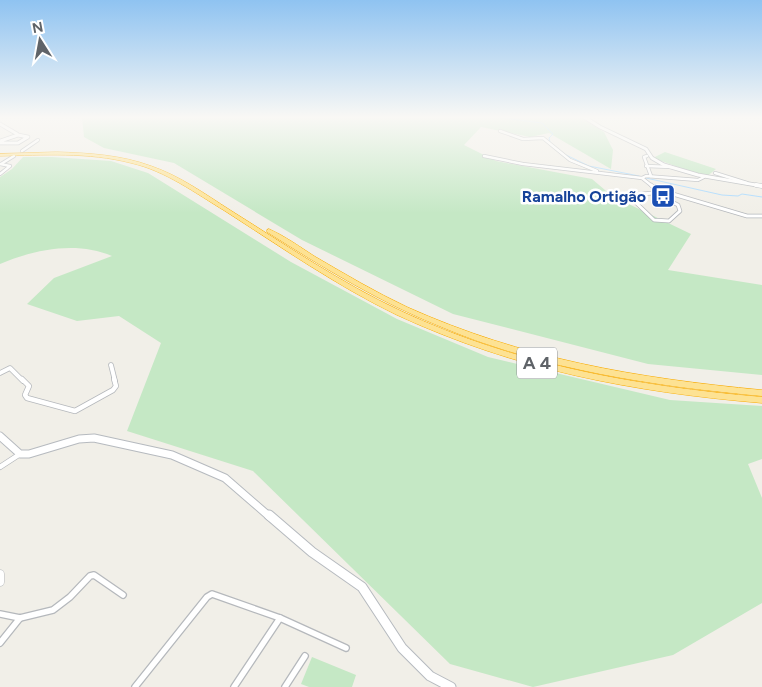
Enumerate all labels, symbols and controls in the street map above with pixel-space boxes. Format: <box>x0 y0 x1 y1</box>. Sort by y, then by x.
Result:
north arrow <box>15 15 65 65</box>
text: N <box>31 18 45 37</box>
bus stop icon: Ramalho Ortigão <box>650 183 676 209</box>
place label: Ramalho Ortigão <box>522 187 646 206</box>
road number: A 4 <box>517 348 557 378</box>

